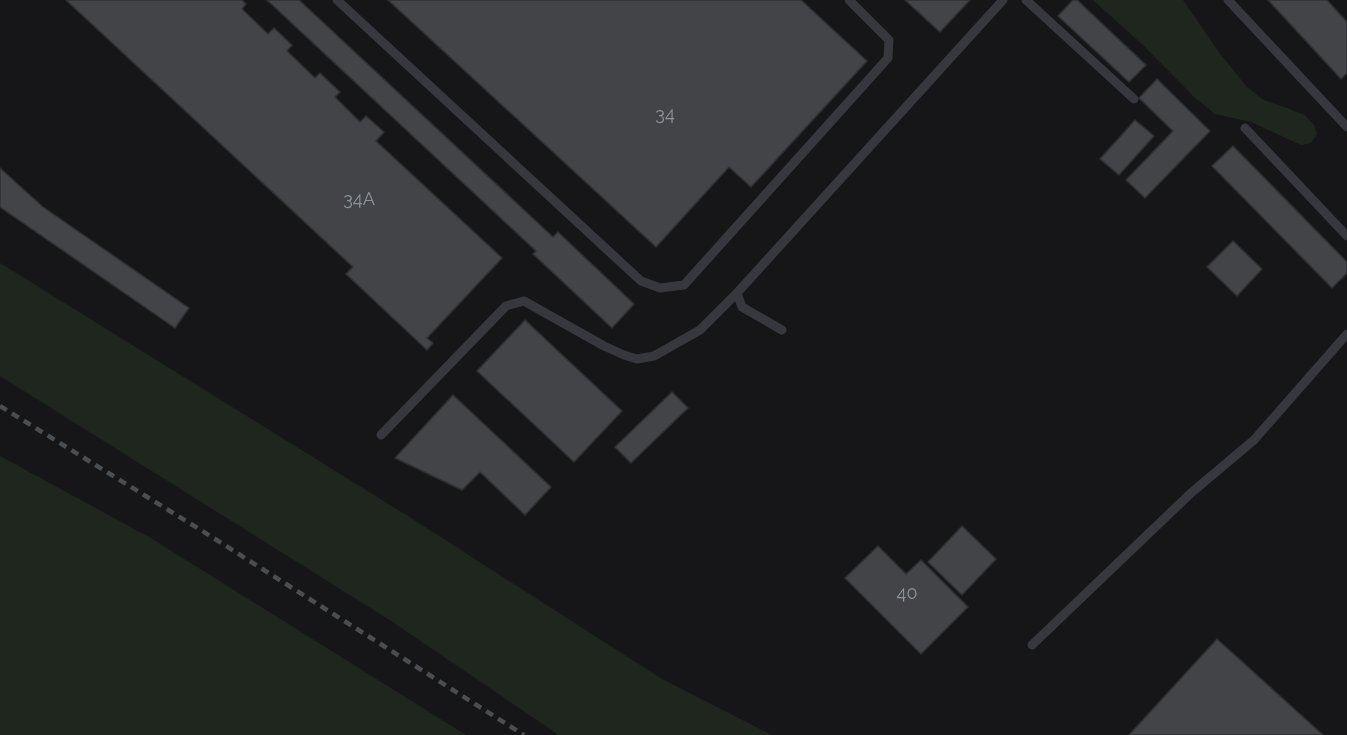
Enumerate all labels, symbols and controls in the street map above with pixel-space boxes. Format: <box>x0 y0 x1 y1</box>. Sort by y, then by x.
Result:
house number: 34 <box>655 103 675 124</box>
house number: 34А <box>343 188 375 209</box>
house number: 40 <box>897 582 917 603</box>

